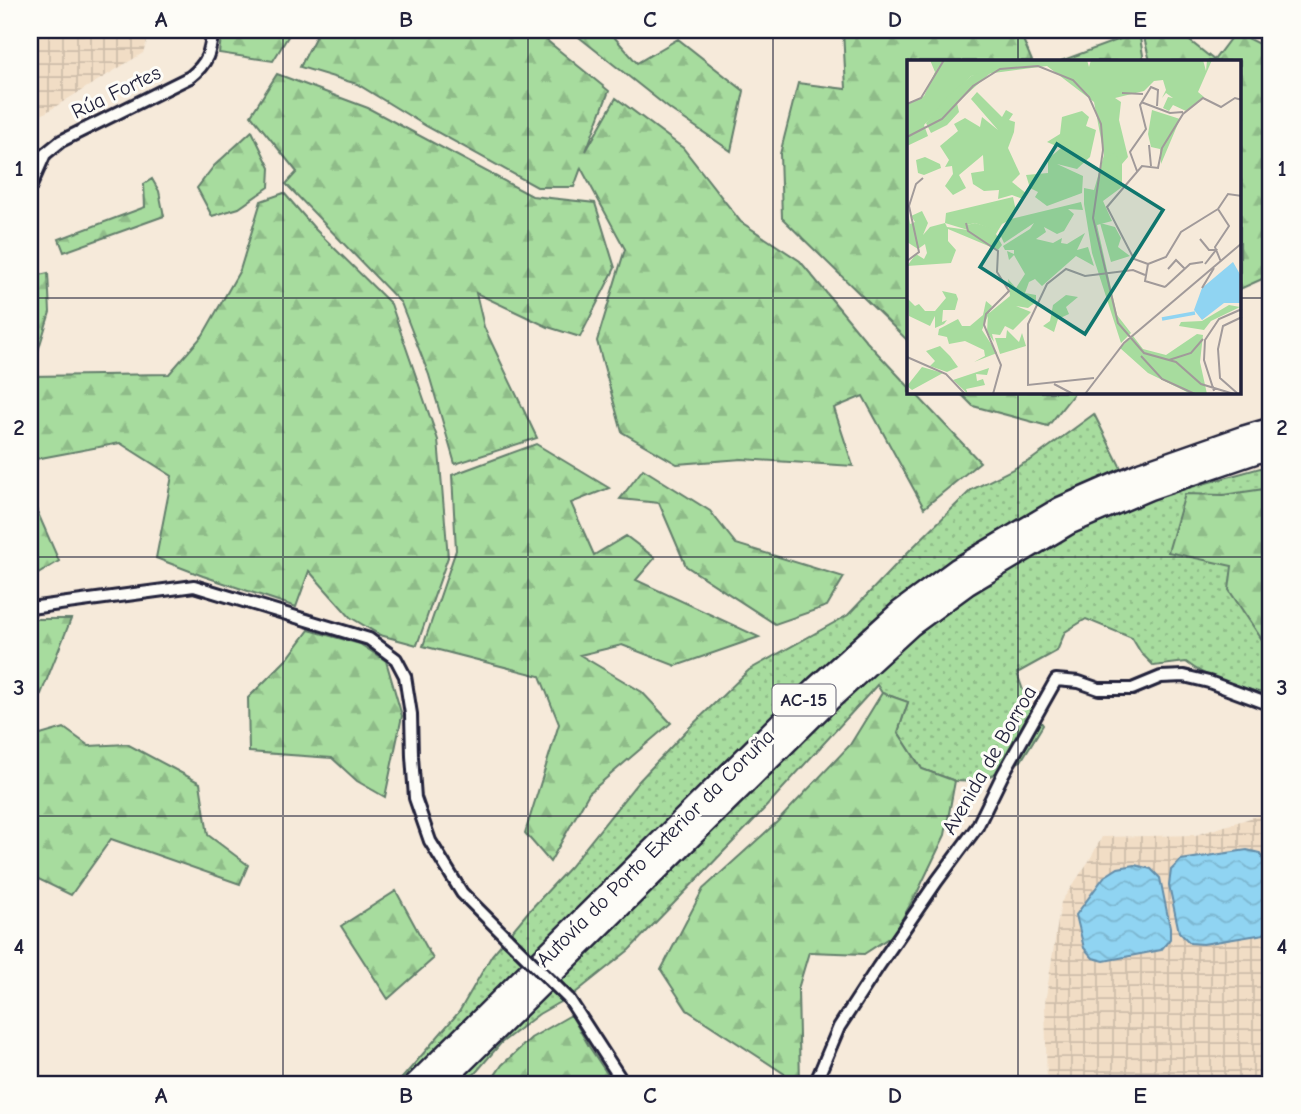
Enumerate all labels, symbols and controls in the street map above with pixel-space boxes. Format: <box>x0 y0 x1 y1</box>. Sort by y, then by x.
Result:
text: A <box>155 6 168 33</box>
text: B <box>399 6 413 33</box>
text: C <box>643 6 657 33</box>
text: D <box>888 6 902 33</box>
text: E <box>1133 6 1147 33</box>
street label: Rúa Fortes <box>68 60 164 124</box>
inset map <box>907 60 1242 394</box>
text: 1 <box>14 155 24 182</box>
text: 1 <box>1277 155 1287 182</box>
text: 2 <box>13 414 25 441</box>
text: 2 <box>1276 414 1288 441</box>
text: 3 <box>13 674 25 701</box>
text: 3 <box>1276 674 1288 701</box>
street label: Avenida de Borroa <box>937 681 1041 839</box>
road number: AC-15 <box>772 684 836 716</box>
street label: Autovía do Porto Exterior da Coruña <box>531 724 779 972</box>
text: 4 <box>14 933 25 960</box>
text: 4 <box>1277 933 1288 960</box>
text: A <box>155 1082 168 1109</box>
text: B <box>399 1082 413 1109</box>
text: C <box>643 1082 657 1109</box>
text: D <box>888 1082 902 1109</box>
text: E <box>1133 1082 1147 1109</box>

